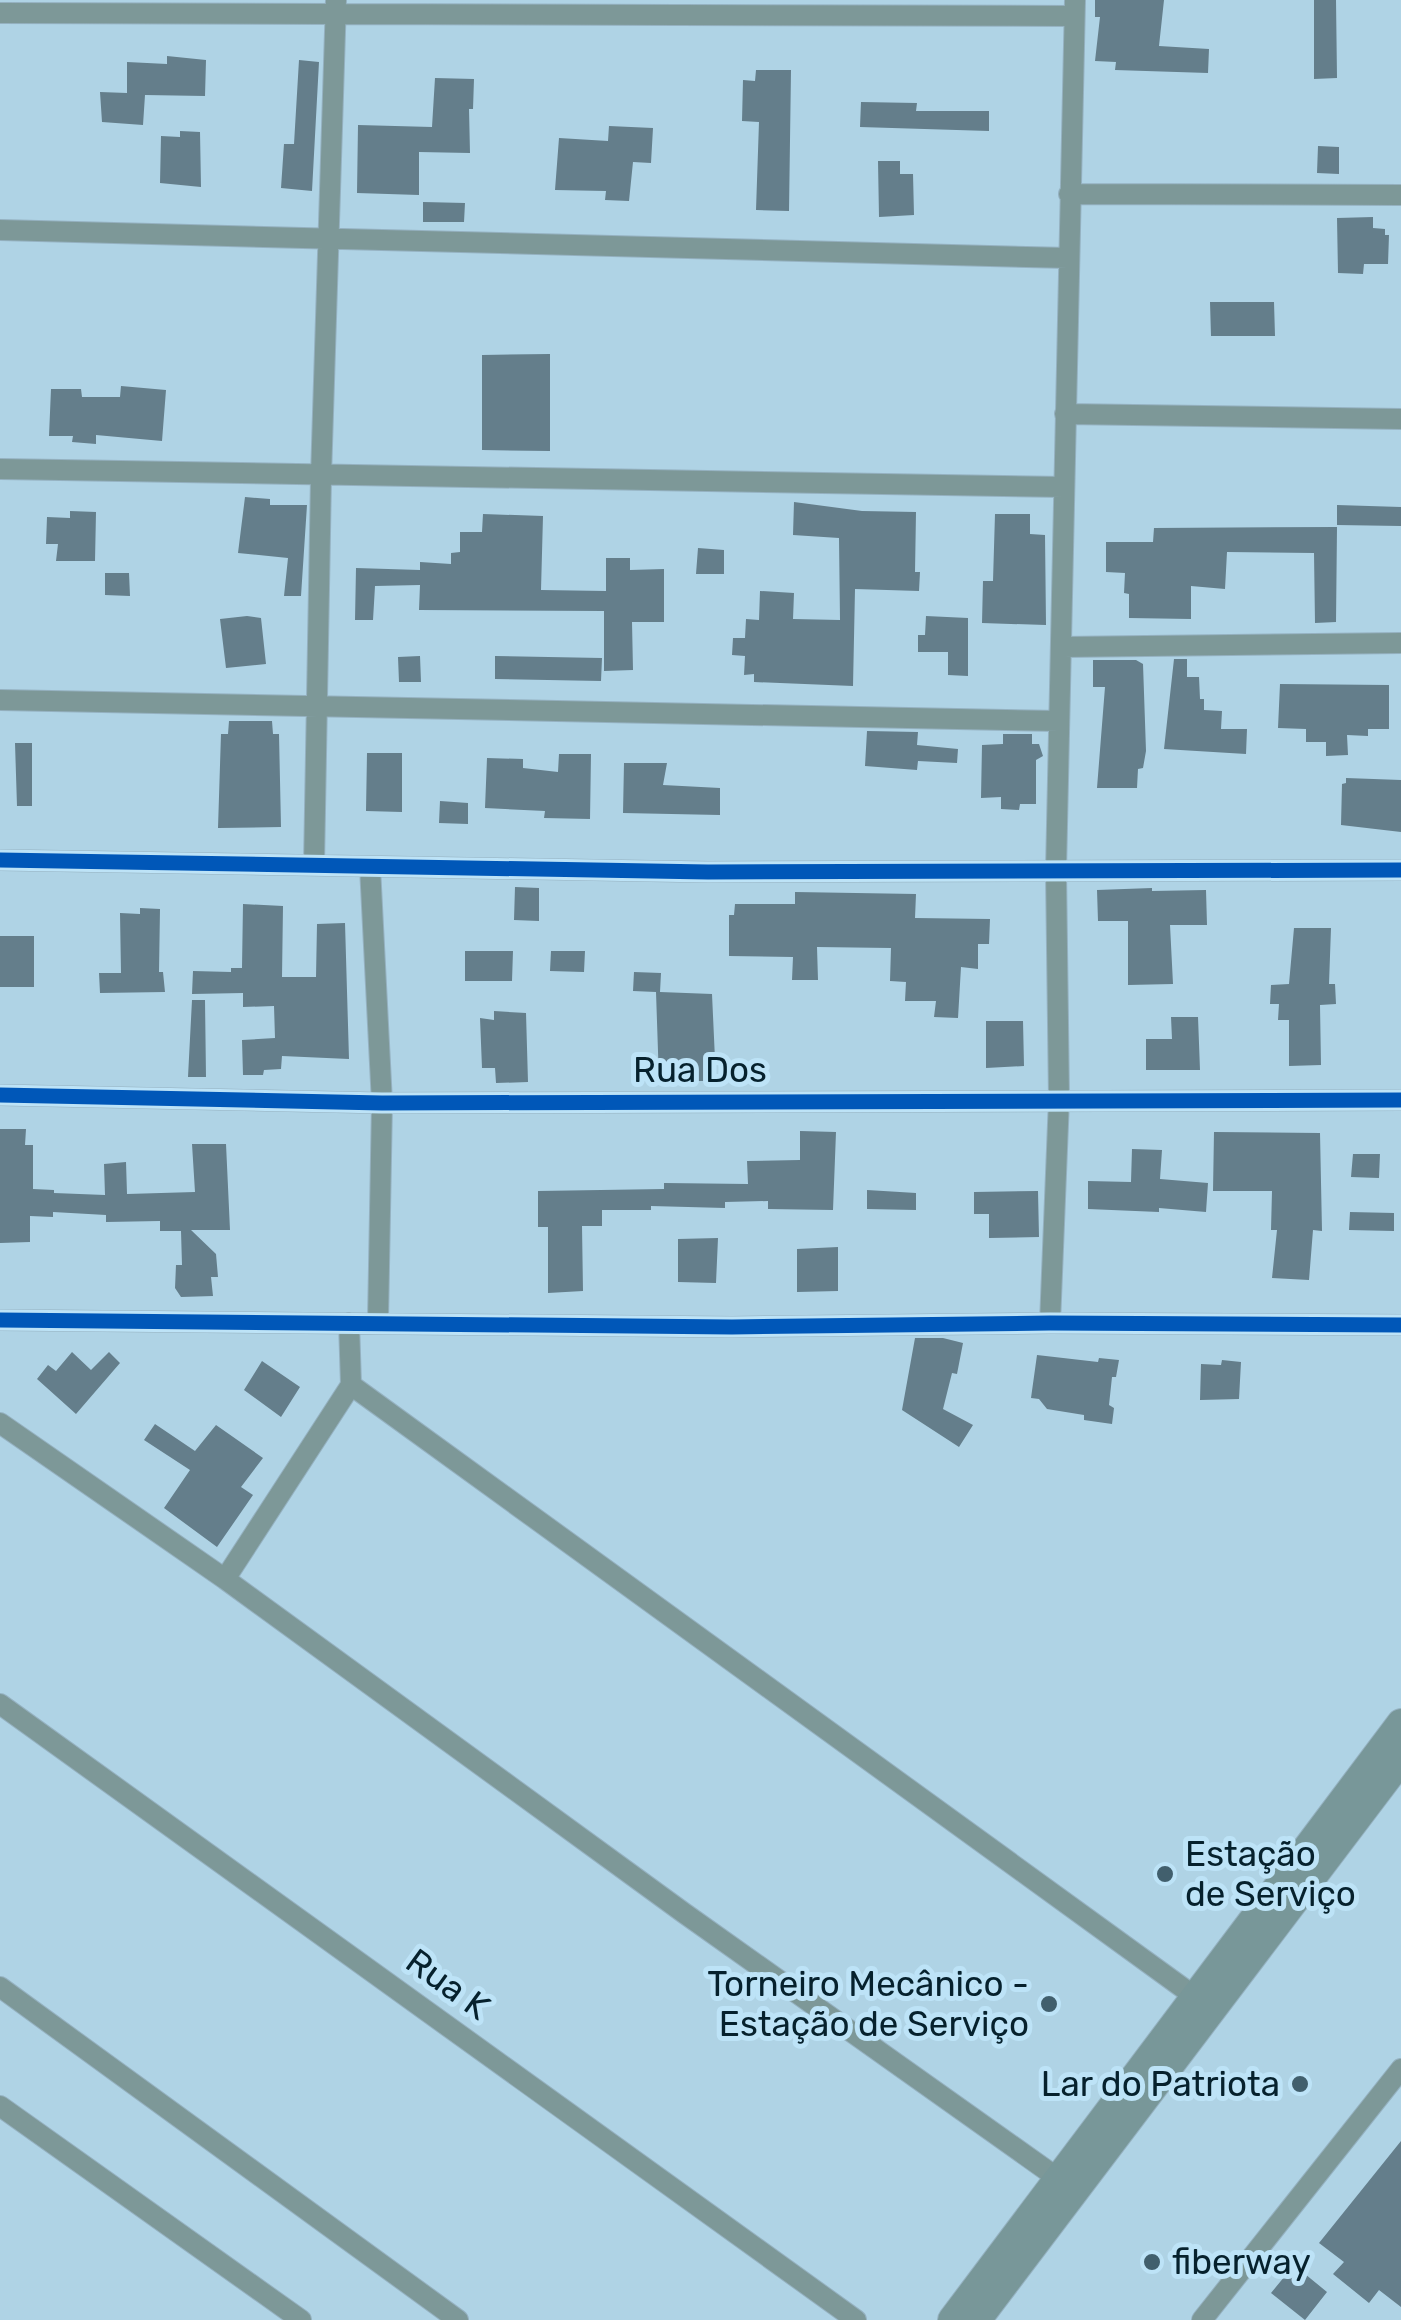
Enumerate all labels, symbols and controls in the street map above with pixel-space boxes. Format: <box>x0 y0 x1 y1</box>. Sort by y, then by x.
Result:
street label: Rua Dos <box>633 1049 767 1091</box>
place label: Estação de Serviço <box>1185 1833 1356 1915</box>
marker: Estação de Serviço <box>1154 1863 1176 1885</box>
street label: Rua K <box>398 1940 498 2028</box>
place label: Torneiro Mecânico - Estação de Serviço <box>707 1963 1029 2045</box>
marker: Torneiro Mecânico - Estação de Serviço <box>1038 1993 1060 2015</box>
place label: Lar do Patriota <box>1041 2063 1280 2105</box>
marker: Lar do Patriota <box>1289 2073 1311 2095</box>
place label: fiberway <box>1172 2241 1311 2283</box>
marker: fiberway <box>1141 2251 1163 2273</box>

